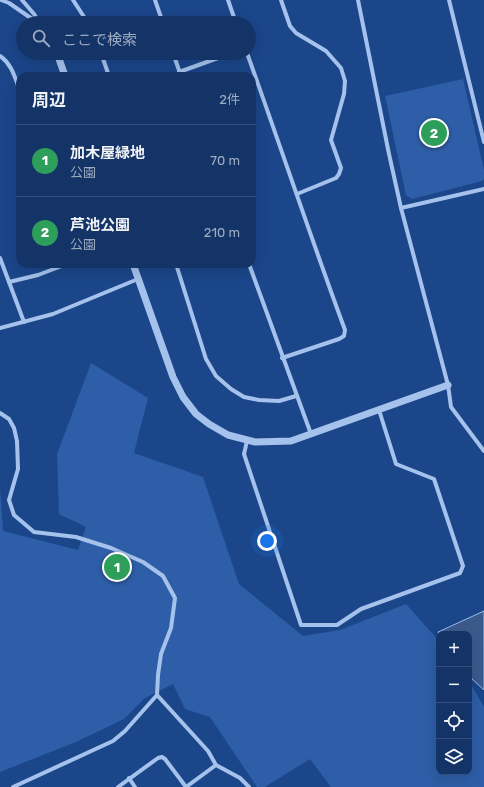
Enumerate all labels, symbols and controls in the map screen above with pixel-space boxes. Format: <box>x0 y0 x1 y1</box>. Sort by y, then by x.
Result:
search box <box>16 16 256 60</box>
icon: search <box>30 27 52 49</box>
text: ここで検索 <box>62 31 137 49</box>
text: 周辺 <box>32 90 66 110</box>
text: 2件 <box>219 92 240 107</box>
pin: 2 <box>421 118 447 148</box>
text: 加木屋緑地 <box>70 144 145 162</box>
text: 1 <box>42 153 48 168</box>
text: 70 m <box>210 153 240 168</box>
text: 公園 <box>70 165 96 180</box>
text: 芦池公園 <box>70 216 130 234</box>
text: 2 <box>41 225 49 240</box>
text: 210 m <box>204 225 240 240</box>
text: 公園 <box>70 237 96 252</box>
your location <box>257 531 277 551</box>
pin: 1 <box>104 552 130 582</box>
map controls <box>436 631 472 775</box>
button: + <box>436 631 472 667</box>
button: − <box>436 667 472 703</box>
button: locate <box>436 703 472 739</box>
button: layers <box>436 739 472 775</box>

